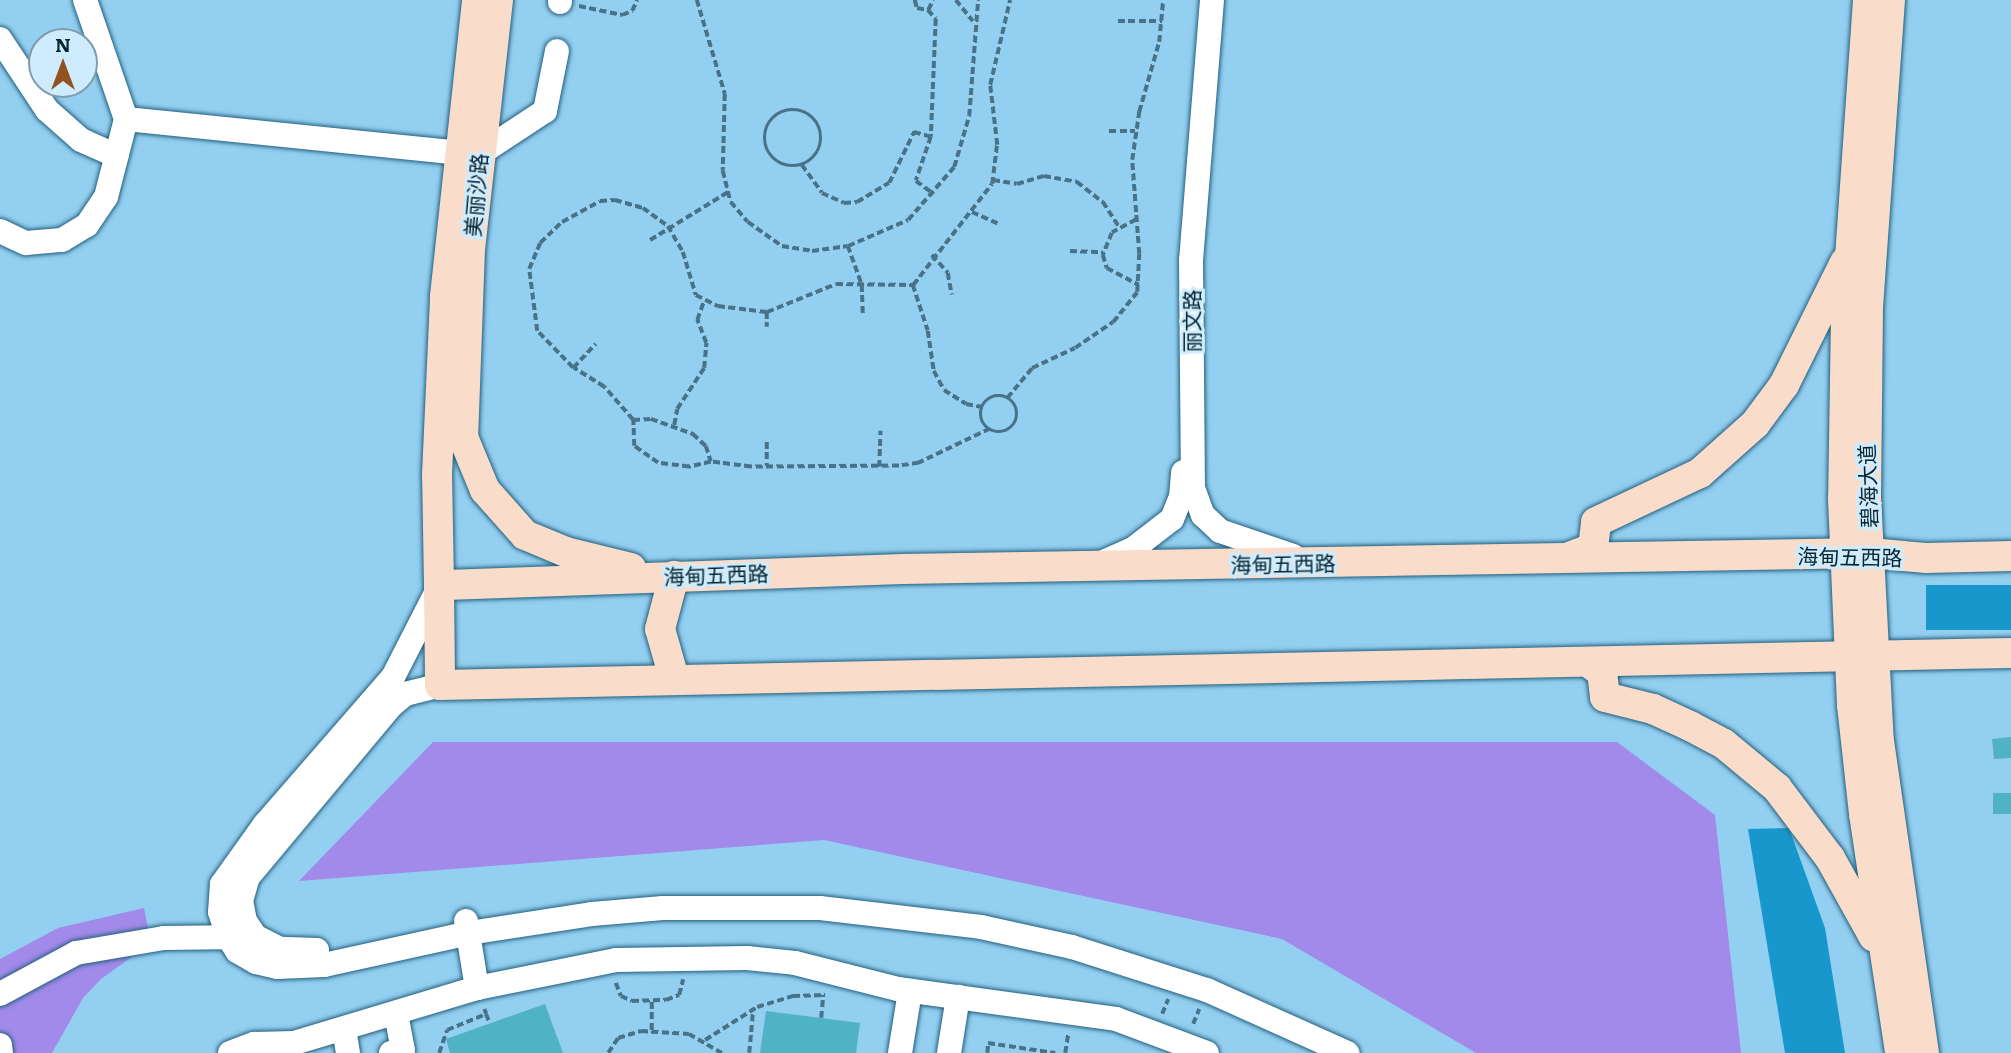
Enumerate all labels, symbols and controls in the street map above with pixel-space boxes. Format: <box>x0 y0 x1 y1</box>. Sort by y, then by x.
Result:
north arrow <box>28 28 98 98</box>
text: N <box>55 30 71 58</box>
street label: 美丽沙路 <box>459 152 491 238</box>
street label: 丽文路 <box>1178 290 1204 352</box>
street label: 碧海大道 <box>1853 444 1881 528</box>
street label: 海甸五西路 <box>1797 542 1903 570</box>
street label: 海甸五西路 <box>1230 549 1336 577</box>
street label: 海甸五西路 <box>663 560 769 588</box>

